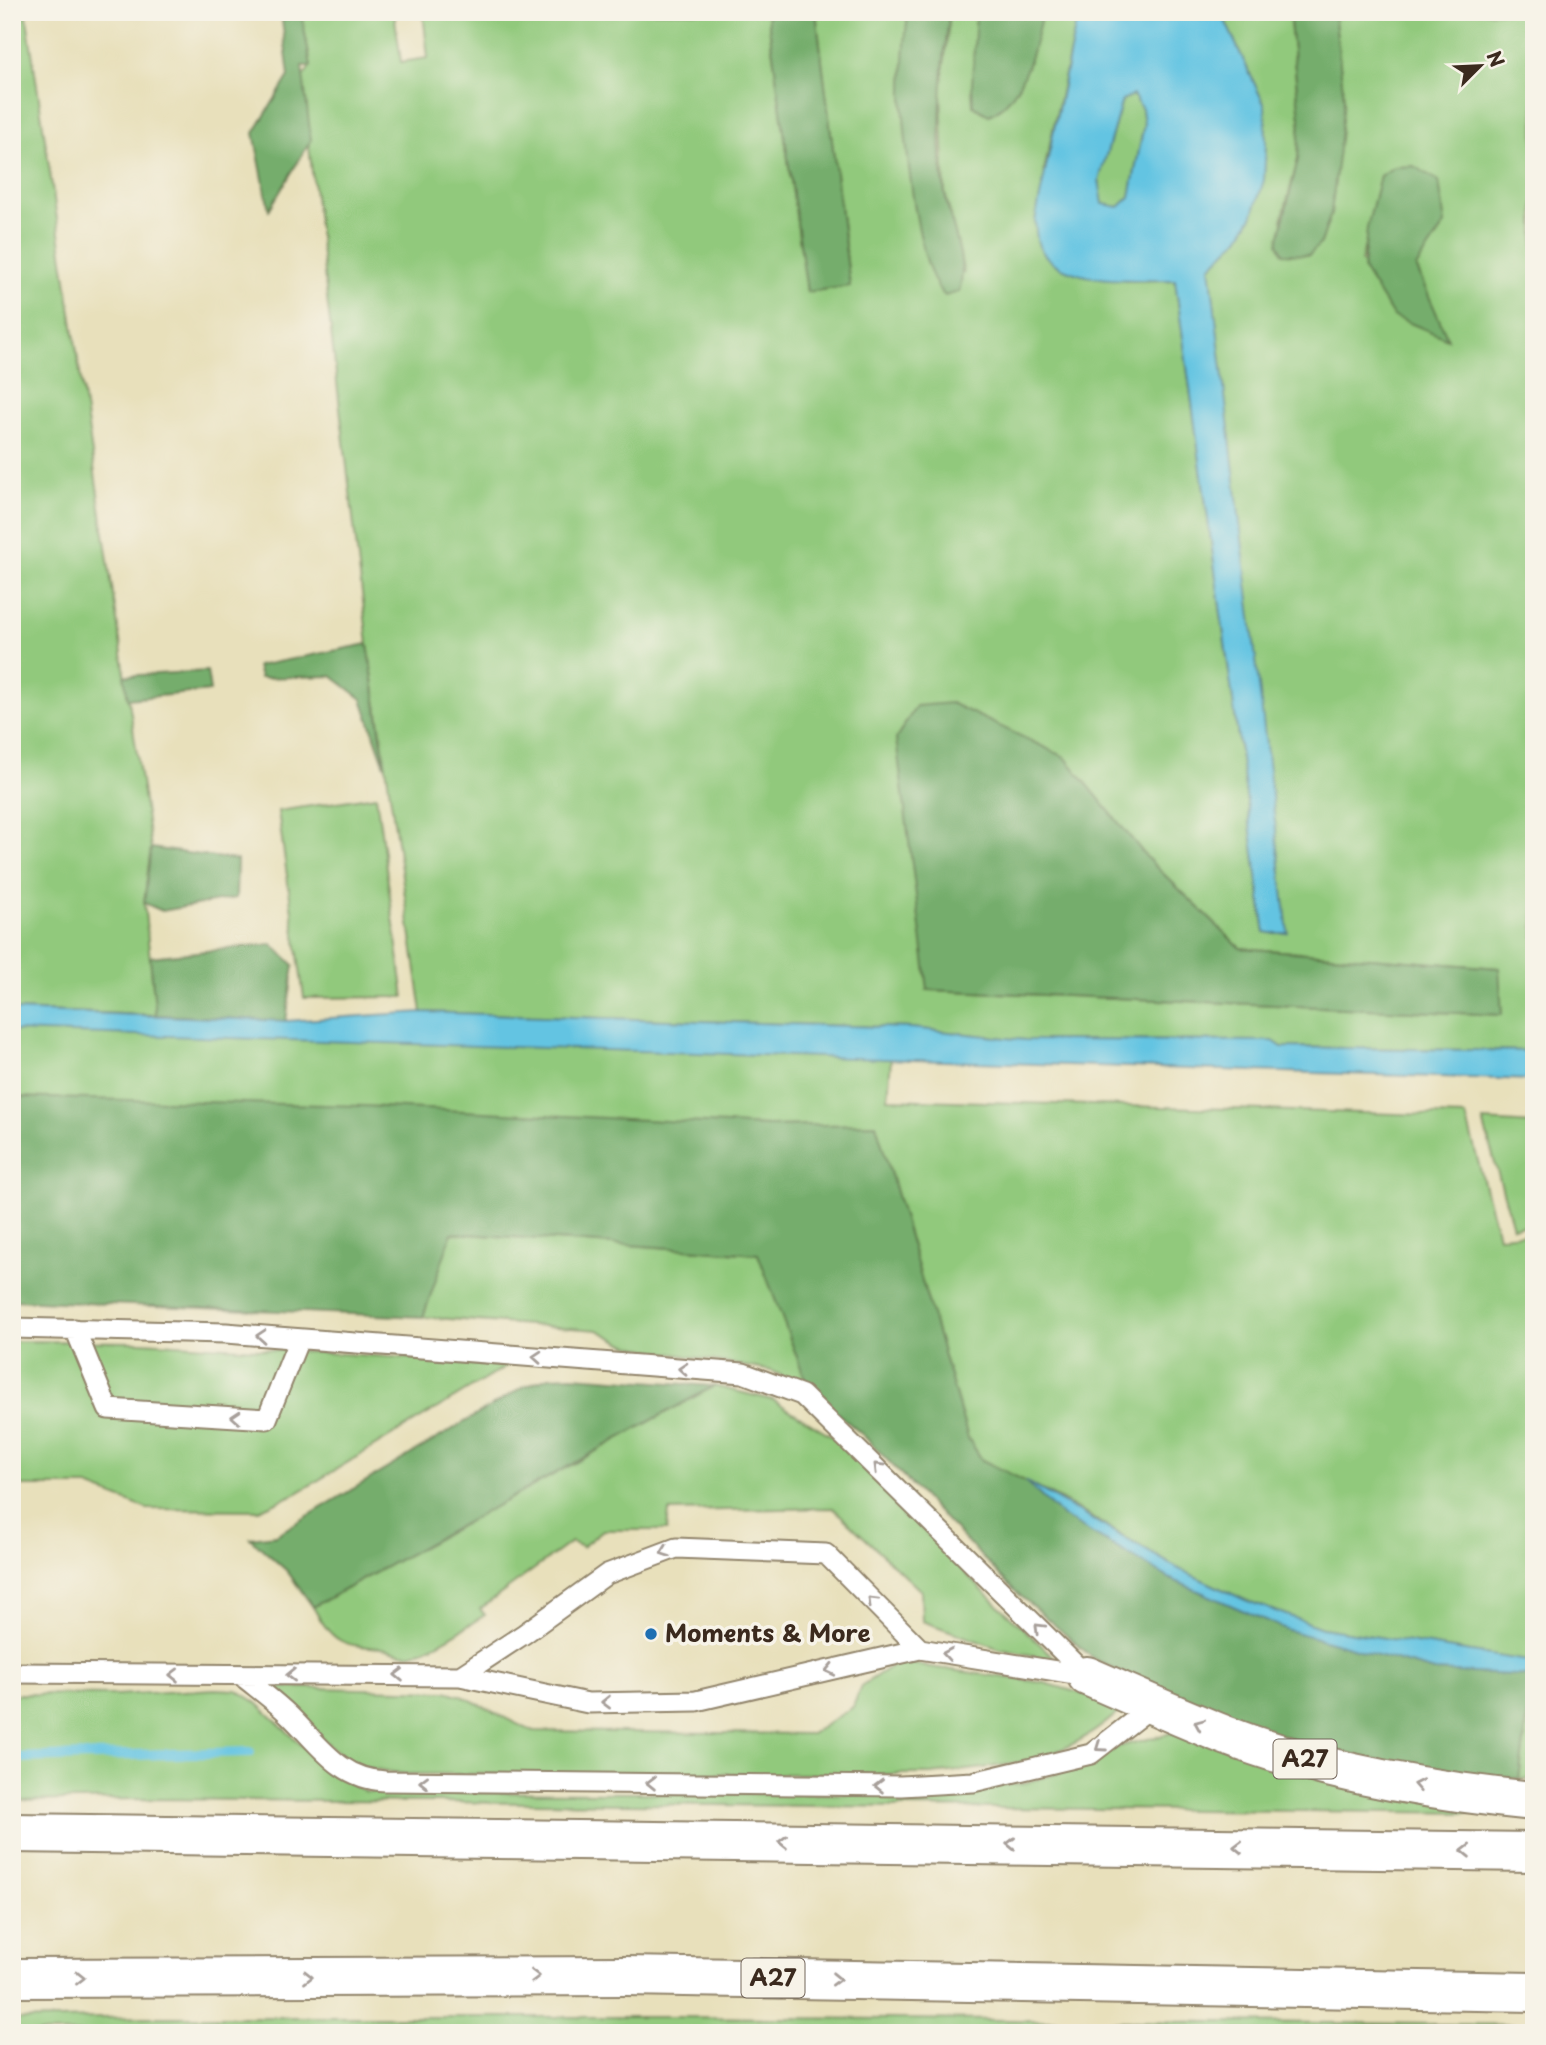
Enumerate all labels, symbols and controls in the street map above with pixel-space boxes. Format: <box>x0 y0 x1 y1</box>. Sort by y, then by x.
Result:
north arrow <box>1444 32 1514 102</box>
text: N <box>1481 46 1512 71</box>
one-way arrow <box>256 1329 267 1344</box>
one-way arrow <box>531 1349 542 1364</box>
one-way arrow <box>677 1362 688 1377</box>
one-way arrow <box>230 1410 241 1425</box>
one-way arrow <box>873 1463 886 1476</box>
one-way arrow <box>659 1544 671 1558</box>
one-way arrow <box>868 1597 880 1609</box>
place label: Moments & More <box>665 1614 870 1650</box>
one-way arrow <box>1034 1624 1047 1637</box>
marker: Moments & More <box>643 1626 659 1642</box>
one-way arrow <box>941 1647 953 1662</box>
one-way arrow <box>824 1662 836 1677</box>
one-way arrow <box>394 1667 404 1683</box>
one-way arrow <box>168 1668 179 1683</box>
one-way arrow <box>285 1668 296 1683</box>
one-way arrow <box>600 1694 610 1710</box>
one-way arrow <box>1194 1718 1206 1732</box>
one-way arrow <box>1095 1739 1108 1751</box>
road number: A27 <box>1274 1740 1336 1778</box>
one-way arrow <box>418 1774 428 1790</box>
one-way arrow <box>645 1775 656 1791</box>
one-way arrow <box>873 1778 883 1794</box>
one-way arrow <box>1412 1779 1424 1794</box>
one-way arrow <box>777 1834 788 1850</box>
one-way arrow <box>1005 1837 1016 1852</box>
one-way arrow <box>1232 1839 1243 1855</box>
one-way arrow <box>1460 1843 1471 1858</box>
road number: A27 <box>742 1958 804 1997</box>
one-way arrow <box>531 1968 541 1984</box>
one-way arrow <box>303 1969 314 1985</box>
one-way arrow <box>76 1970 86 1986</box>
one-way arrow <box>831 1972 842 1987</box>

